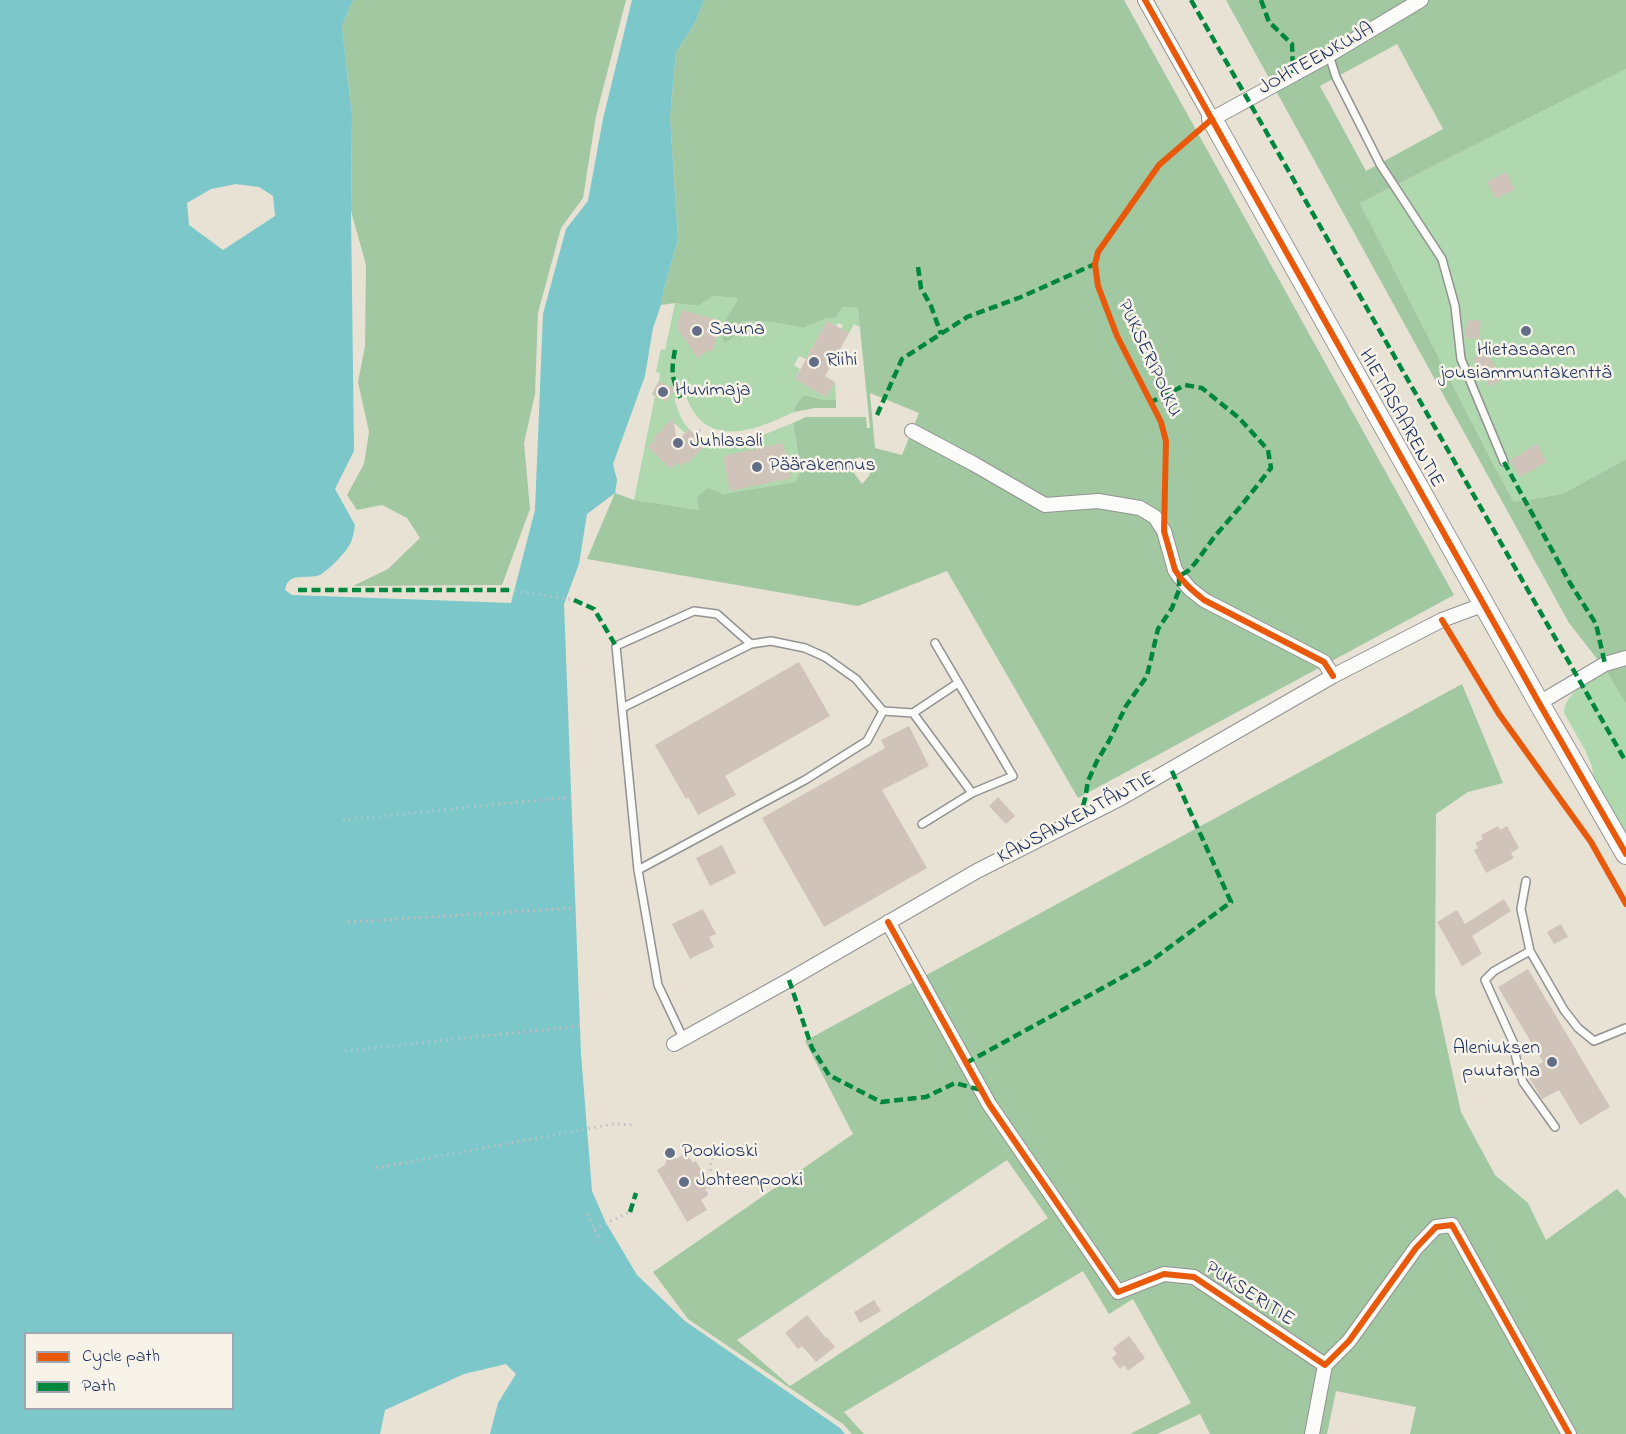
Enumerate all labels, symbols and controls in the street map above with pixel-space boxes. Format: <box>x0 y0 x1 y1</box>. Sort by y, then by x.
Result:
street label: JOHTEENKUJA <box>1255 18 1379 102</box>
street label: PUKSERIPOLKU <box>1110 297 1186 421</box>
place label: Sauna <box>709 319 765 343</box>
marker: Sauna <box>690 324 704 338</box>
marker: Hietasaaren jousiammuntakenttä <box>1519 324 1533 338</box>
place label: Hietasaaren jousiammuntakenttä <box>1440 340 1612 387</box>
street label: HIETASAARENTIE <box>1352 346 1448 492</box>
place label: Riihi <box>826 350 857 374</box>
marker: Riihi <box>807 355 821 369</box>
place label: Huvimaja <box>675 380 750 404</box>
marker: Huvimaja <box>656 385 670 399</box>
place label: Juhlasali <box>690 431 763 455</box>
marker: Juhlasali <box>671 436 685 450</box>
place label: Päärakennus <box>769 455 876 479</box>
marker: Päärakennus <box>750 460 764 474</box>
street label: KANSANKENTÄNTIE <box>994 767 1160 871</box>
place label: Aleniuksen puutarha <box>1453 1038 1540 1085</box>
marker: Aleniuksen puutarha <box>1545 1055 1559 1069</box>
place label: Pookioski <box>682 1141 758 1165</box>
marker: Pookioski <box>663 1146 677 1160</box>
place label: Johteenpooki <box>696 1170 803 1194</box>
marker: Johteenpooki <box>677 1175 691 1189</box>
street label: PUKSERITIE <box>1200 1257 1298 1333</box>
legend <box>24 1332 234 1410</box>
text: Cycle path <box>82 1344 160 1370</box>
text: Path <box>82 1374 116 1400</box>

